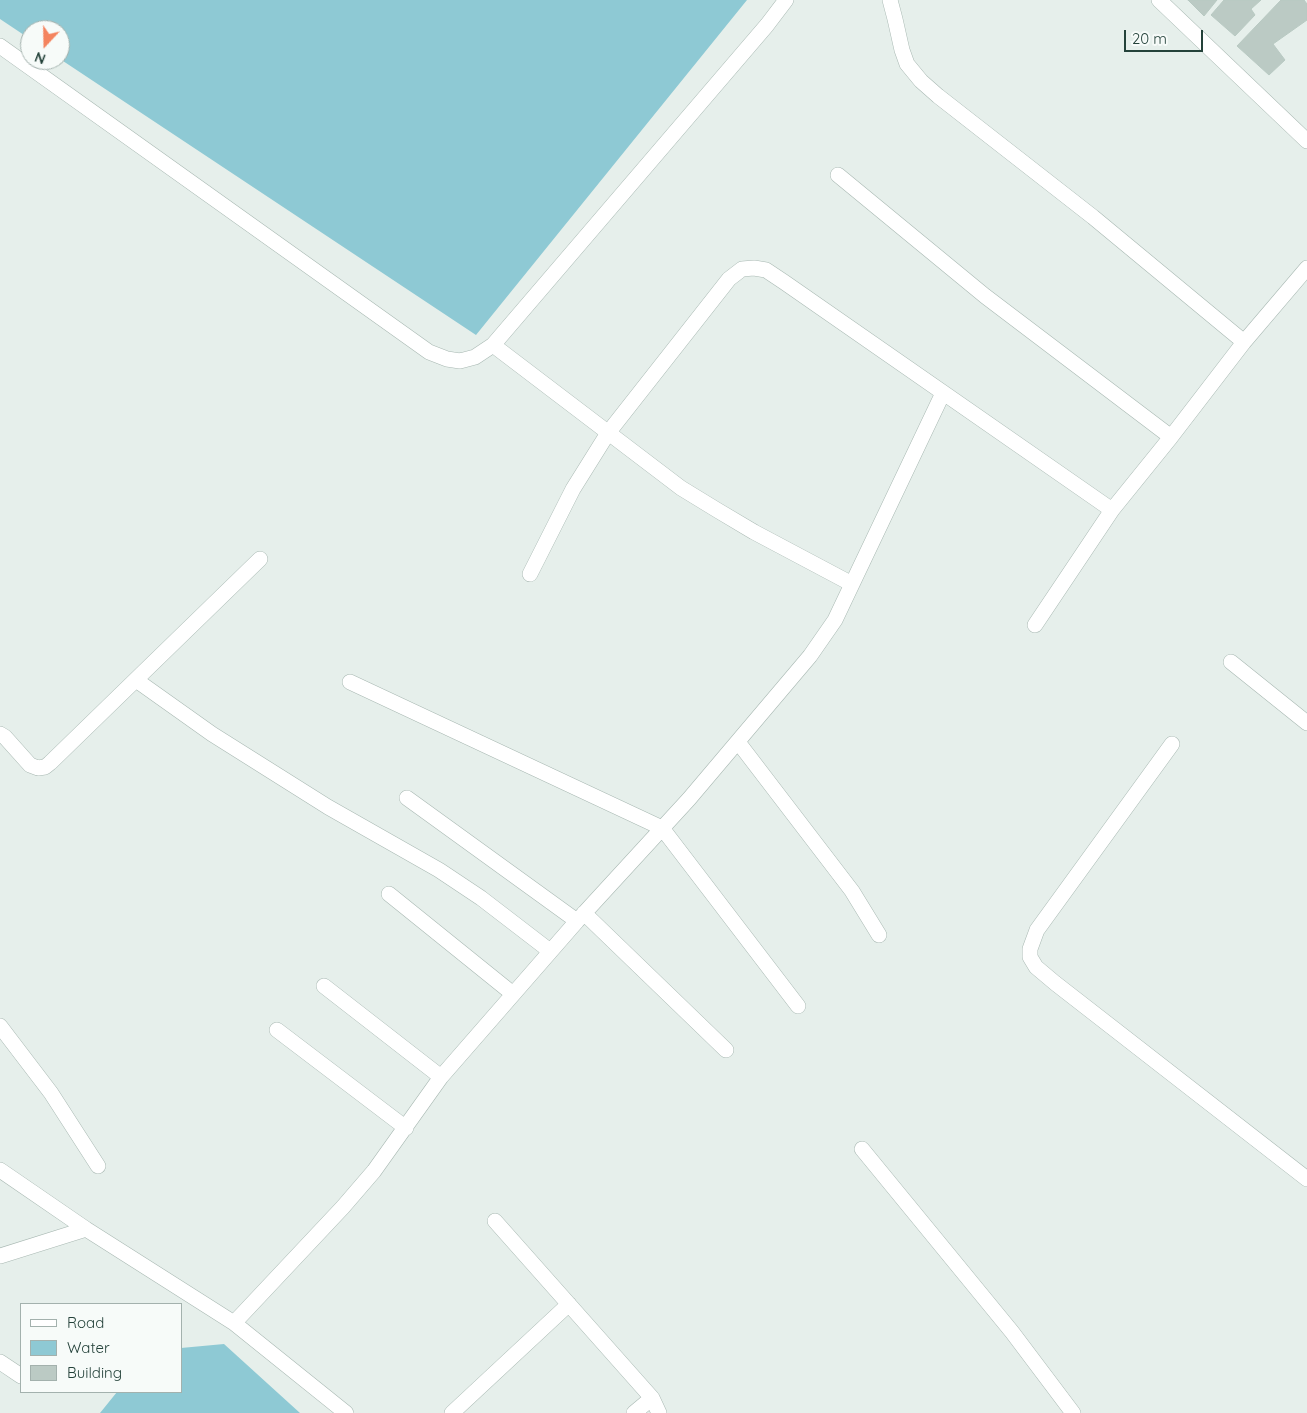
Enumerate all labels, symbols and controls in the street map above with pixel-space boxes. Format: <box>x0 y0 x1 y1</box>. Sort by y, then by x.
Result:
north arrow <box>20 20 70 70</box>
scale bar <box>1127 20 1206 52</box>
text: 20 m <box>1132 29 1167 48</box>
text: N <box>32 48 48 68</box>
legend <box>20 1303 182 1393</box>
text: Road <box>67 1313 104 1332</box>
text: Water <box>67 1338 110 1357</box>
text: Building <box>67 1363 122 1382</box>

